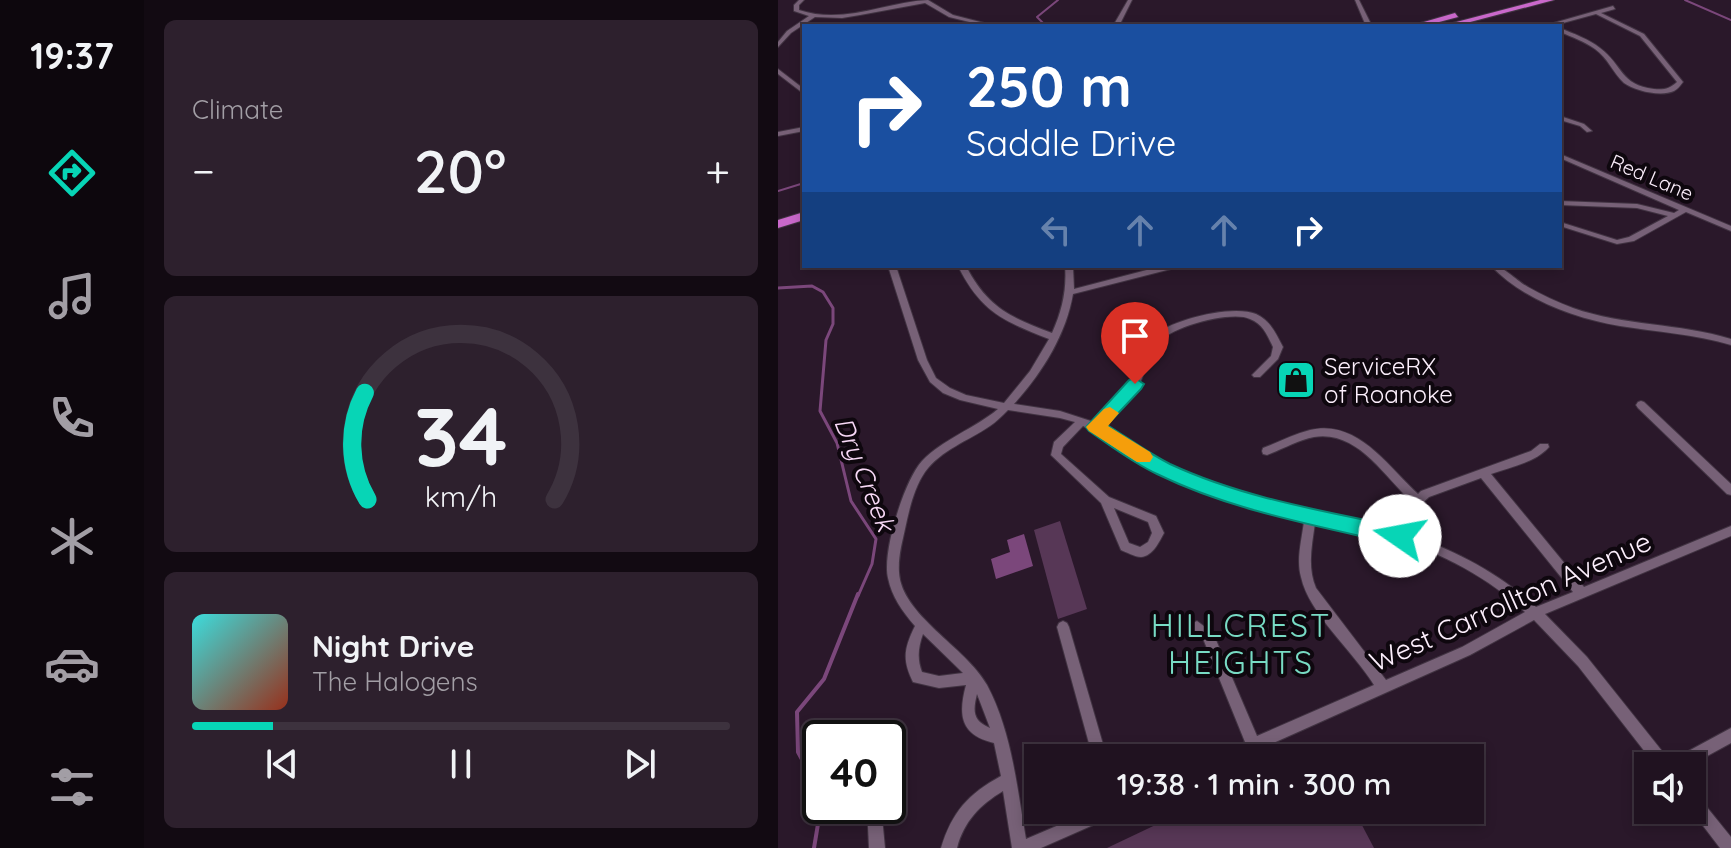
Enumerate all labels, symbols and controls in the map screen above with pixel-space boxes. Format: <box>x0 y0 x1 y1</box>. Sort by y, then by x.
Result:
text: 19:37 <box>30 33 114 78</box>
text: 250 m <box>966 51 1132 121</box>
icon: right <box>834 56 938 160</box>
text: Climate <box>192 93 283 126</box>
text: Saddle Drive <box>966 120 1176 165</box>
text: 20° <box>414 133 506 208</box>
text: − <box>192 143 215 198</box>
text: + <box>705 143 730 198</box>
icon: directions <box>44 145 100 201</box>
street label: Red Lane <box>1607 148 1697 206</box>
icon: left <box>1034 208 1078 252</box>
icon: ahead <box>1118 208 1162 252</box>
icon: ahead <box>1202 208 1246 252</box>
icon: right <box>1286 208 1330 252</box>
icon: music <box>44 268 100 324</box>
pin <box>1101 302 1169 384</box>
icon: arrive <box>1113 314 1157 358</box>
place label: ServiceRX of Roanoke <box>1324 351 1453 409</box>
shop icon: ServiceRX of Roanoke <box>1275 359 1317 401</box>
text: 34 <box>414 383 508 487</box>
icon: phone <box>44 390 100 446</box>
water label: Dry Creek <box>827 412 904 538</box>
text: km/h <box>425 478 497 514</box>
position arrow <box>1358 494 1442 578</box>
icon: climate <box>44 513 100 569</box>
street label: West Carrollton Avenue <box>1364 523 1656 679</box>
district label: HILLCREST HEIGHTS <box>1151 605 1331 682</box>
text: Night Drive <box>312 627 474 665</box>
icon: car <box>44 636 100 692</box>
text: The Halogens <box>312 665 478 698</box>
speed limit sign: 40 <box>802 720 906 824</box>
icon: previous <box>260 742 304 786</box>
icon: pause <box>439 742 483 786</box>
icon: next <box>618 742 662 786</box>
map controls <box>1634 752 1706 824</box>
button: sound <box>1634 752 1706 824</box>
icon: filters <box>44 759 100 815</box>
text: 19:38 · 1 min · 300 m <box>1117 765 1391 803</box>

